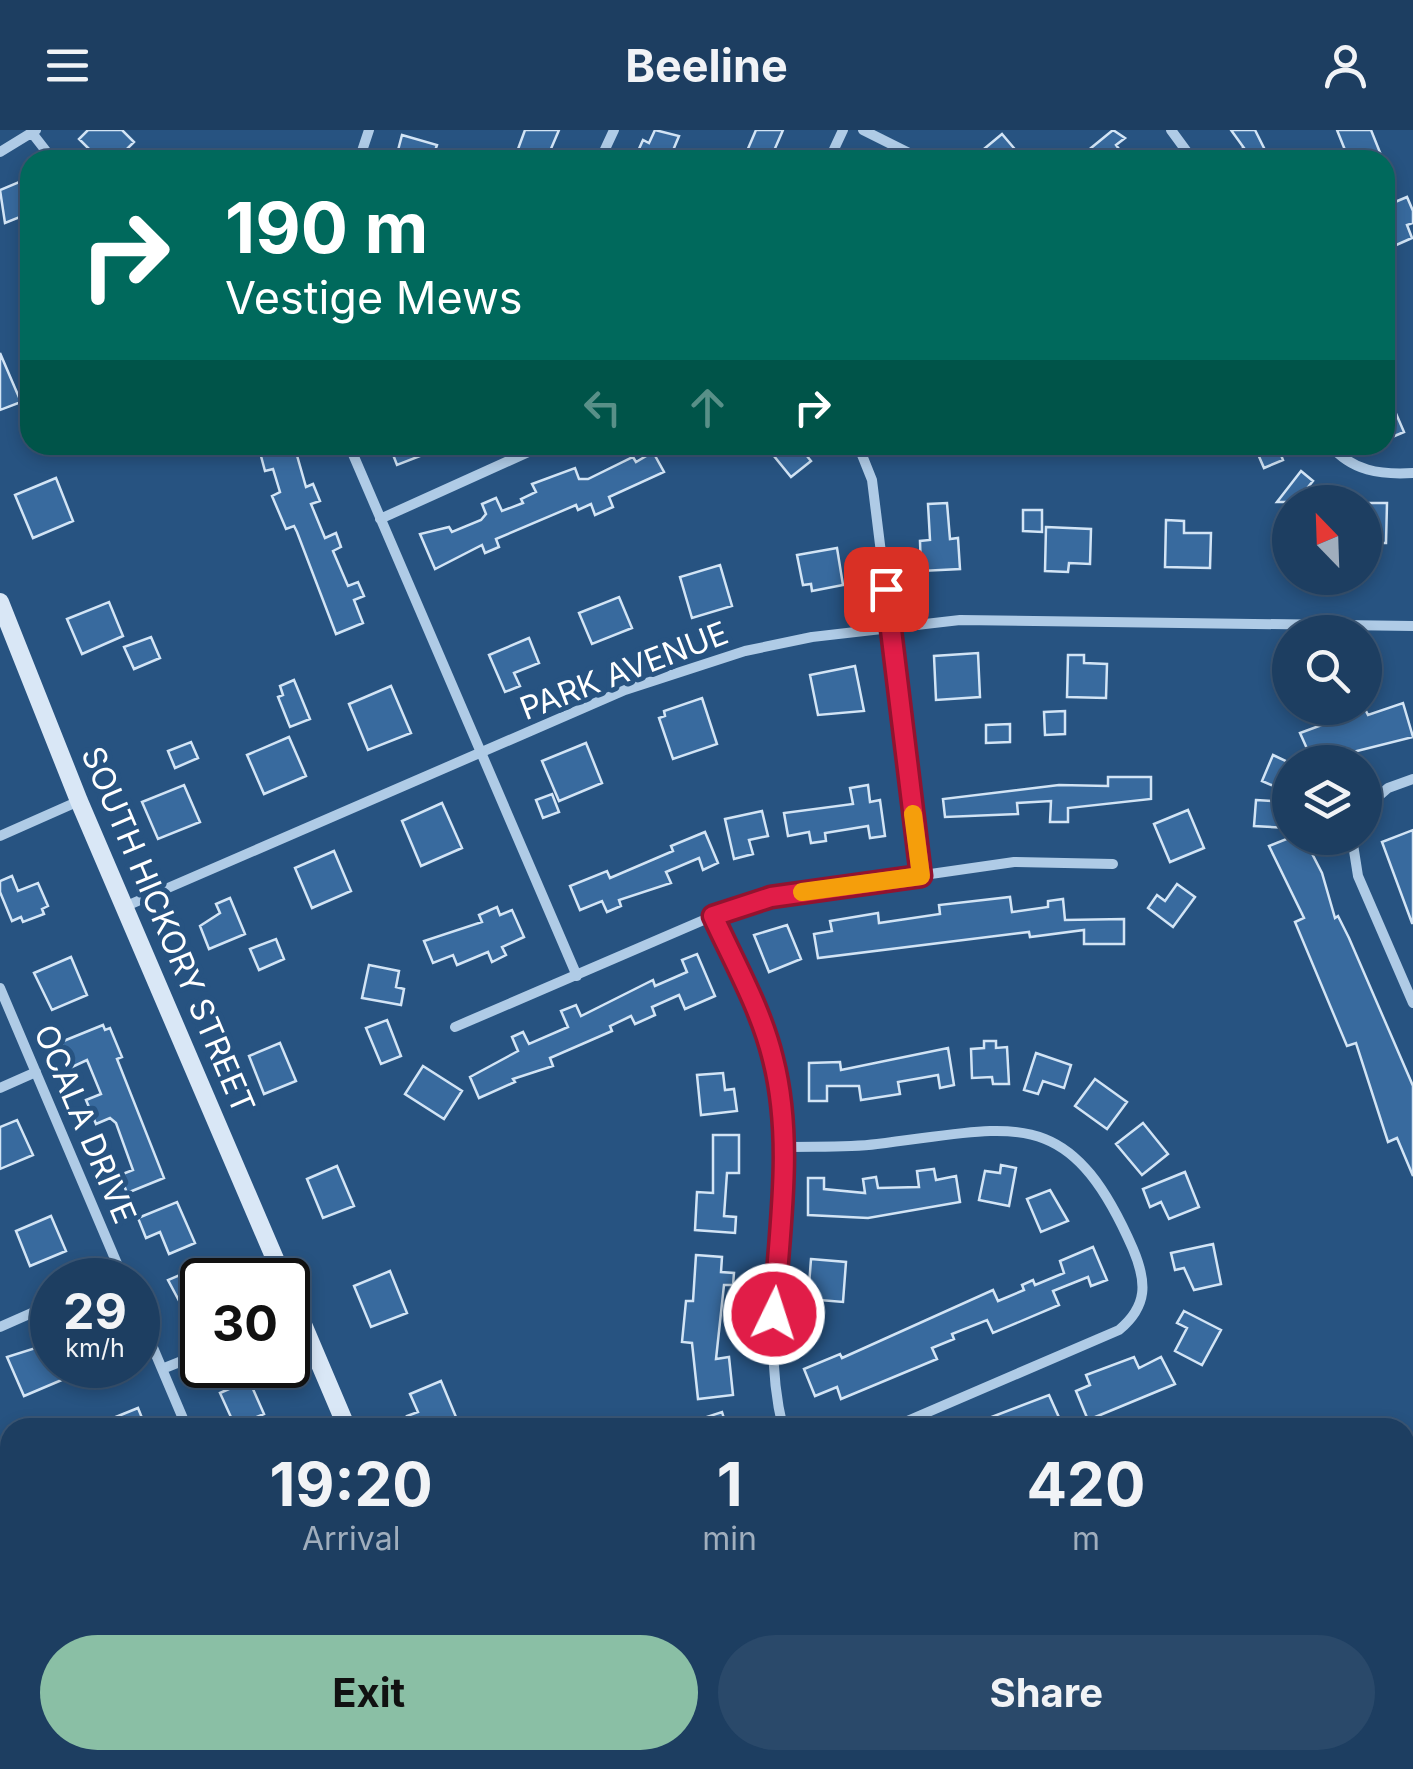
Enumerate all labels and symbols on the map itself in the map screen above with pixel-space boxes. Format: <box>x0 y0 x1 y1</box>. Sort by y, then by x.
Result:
north arrow <box>1272 485 1382 595</box>
pin <box>844 547 929 632</box>
street label: PARK AVENUE <box>514 613 733 728</box>
street label: SOUTH HICKORY STREET <box>73 741 263 1119</box>
street label: OCALA DRIVE <box>26 1019 145 1229</box>
speed limit sign: 30 <box>180 1258 310 1388</box>
position arrow <box>722 1262 826 1366</box>

